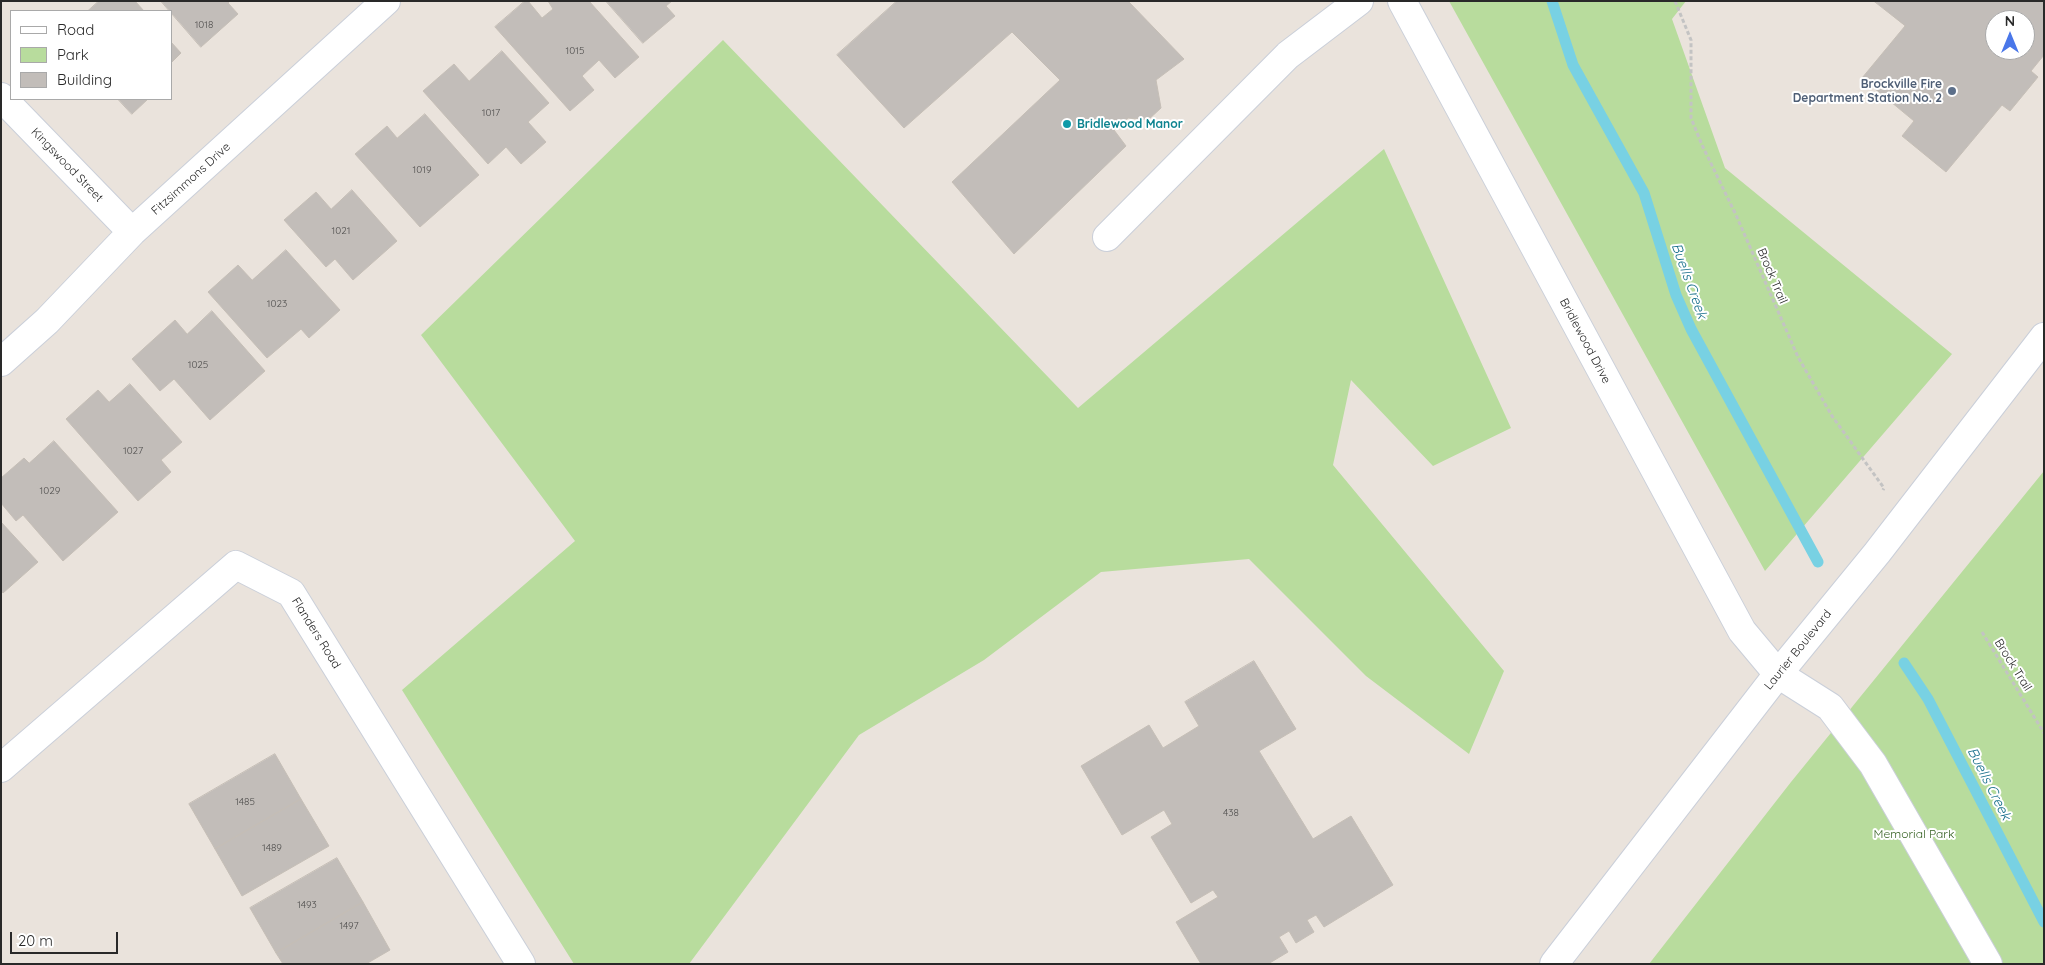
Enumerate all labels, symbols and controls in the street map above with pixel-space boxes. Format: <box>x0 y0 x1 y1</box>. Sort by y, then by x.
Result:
legend <box>10 10 172 100</box>
north arrow <box>1985 10 2035 60</box>
text: N <box>2005 12 2015 30</box>
house number: 1018 <box>195 19 213 31</box>
text: Road <box>57 20 94 39</box>
text: Park <box>57 45 89 64</box>
house number: 1015 <box>566 45 584 57</box>
text: Building <box>57 70 112 89</box>
place label: Brockville Fire Department Station No. 2 <box>1793 77 1942 105</box>
marker: Brockville Fire Department Station No. 2 <box>1946 85 1958 97</box>
house number: 1017 <box>482 107 500 119</box>
place label: Bridlewood Manor <box>1077 117 1183 131</box>
marker: Bridlewood Manor <box>1061 118 1073 130</box>
street label: Kingswood Street <box>28 125 106 205</box>
street label: Fitzsimmons Drive <box>149 140 233 218</box>
house number: 1019 <box>413 164 431 176</box>
house number: 1021 <box>332 225 350 237</box>
water label: Buells Creek <box>1668 241 1710 321</box>
street label: Brock Trail <box>1754 246 1790 306</box>
street label: Bridlewood Drive <box>1556 296 1614 386</box>
house number: 1023 <box>267 298 287 310</box>
house number: 1025 <box>188 359 208 371</box>
house number: 1027 <box>123 445 143 457</box>
house number: 1029 <box>40 485 60 497</box>
street label: Flanders Road <box>288 595 344 671</box>
street label: Laurier Boulevard <box>1761 607 1835 693</box>
street label: Brock Trail <box>1991 636 2035 694</box>
water label: Buells Creek <box>1964 745 2014 823</box>
house number: 1485 <box>235 796 255 808</box>
house number: 438 <box>1223 807 1239 819</box>
park label: Memorial Park <box>1874 827 1954 841</box>
house number: 1489 <box>262 842 282 854</box>
house number: 1493 <box>297 899 317 911</box>
house number: 1497 <box>339 920 359 932</box>
scale bar <box>12 922 120 954</box>
text: 20 m <box>18 931 53 950</box>

